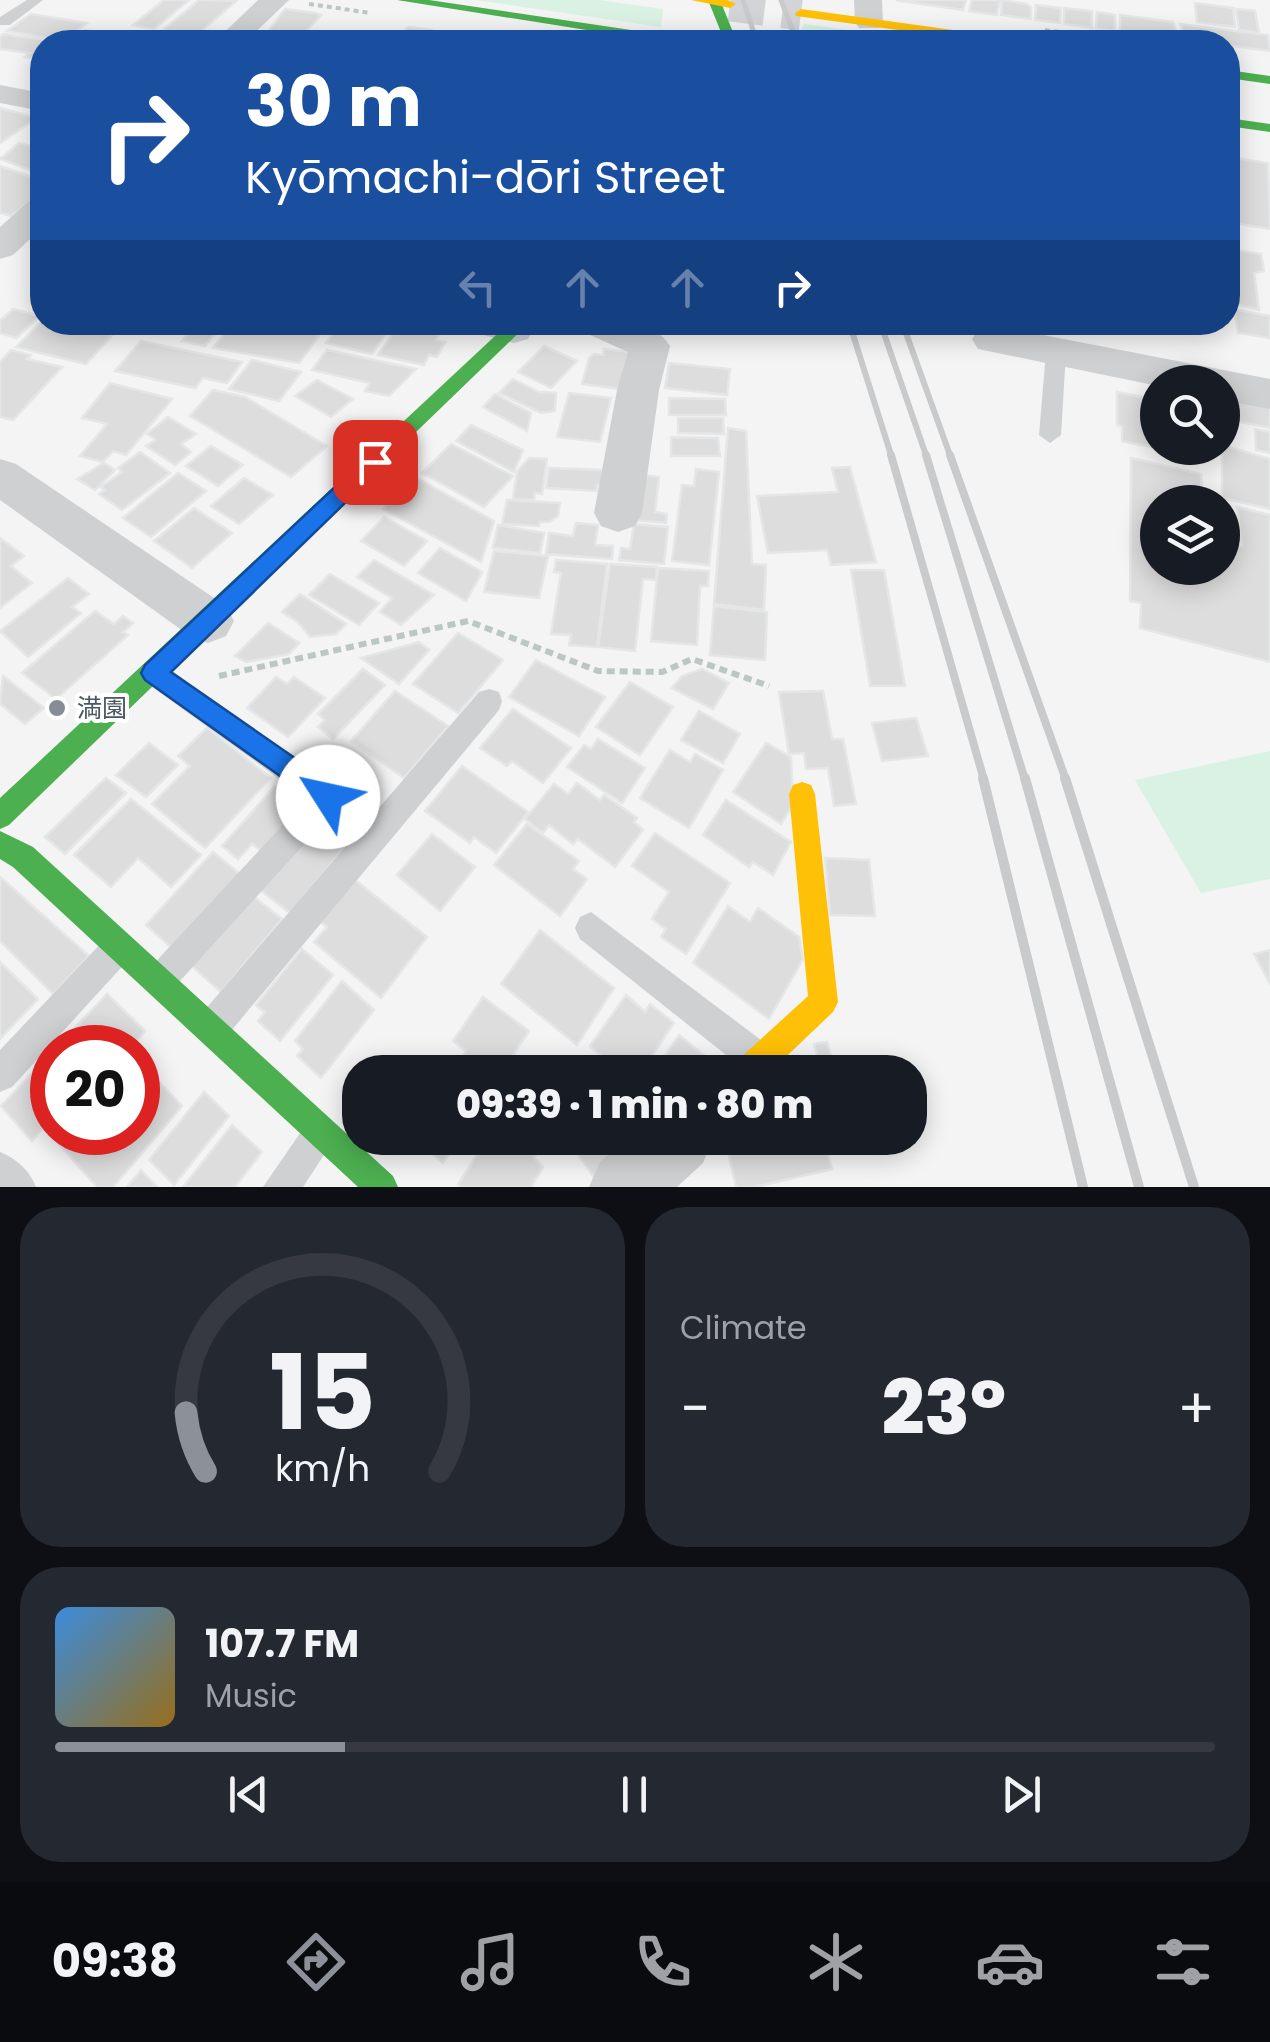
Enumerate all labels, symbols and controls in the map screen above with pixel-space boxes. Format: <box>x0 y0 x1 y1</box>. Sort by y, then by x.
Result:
text: 30 m <box>245 52 422 151</box>
icon: right <box>80 70 210 200</box>
text: Kyōmachi-dōri Street <box>245 146 726 209</box>
icon: left <box>450 260 505 315</box>
icon: ahead <box>555 260 610 315</box>
icon: ahead <box>660 260 715 315</box>
icon: right <box>765 260 820 315</box>
map controls <box>1140 365 1240 585</box>
button: search <box>1140 365 1240 465</box>
pin <box>333 420 418 505</box>
icon: arrive <box>348 435 403 490</box>
button: layers <box>1140 485 1240 585</box>
place label: 満園 <box>77 691 127 726</box>
marker: 満園 <box>46 697 68 719</box>
position arrow <box>276 745 380 849</box>
speed limit sign: 20 <box>30 1025 160 1155</box>
text: 09:39 · 1 min · 80 m <box>456 1078 813 1131</box>
text: Climate <box>680 1305 807 1350</box>
text: 15 <box>269 1320 376 1465</box>
text: 23° <box>882 1355 1006 1460</box>
text: − <box>680 1370 710 1447</box>
text: + <box>1177 1370 1215 1447</box>
text: km/h <box>275 1443 370 1494</box>
text: 107.7 FM <box>205 1617 359 1670</box>
text: Music <box>205 1673 297 1718</box>
icon: previous <box>221 1767 276 1822</box>
icon: pause <box>607 1767 662 1822</box>
icon: next <box>994 1767 1049 1822</box>
icon: directions <box>281 1927 351 1997</box>
icon: music <box>455 1927 525 1997</box>
icon: phone <box>628 1927 698 1997</box>
icon: climate <box>801 1927 871 1997</box>
icon: car <box>975 1927 1045 1997</box>
icon: filters <box>1148 1927 1218 1997</box>
text: 09:38 <box>52 1930 178 1993</box>

